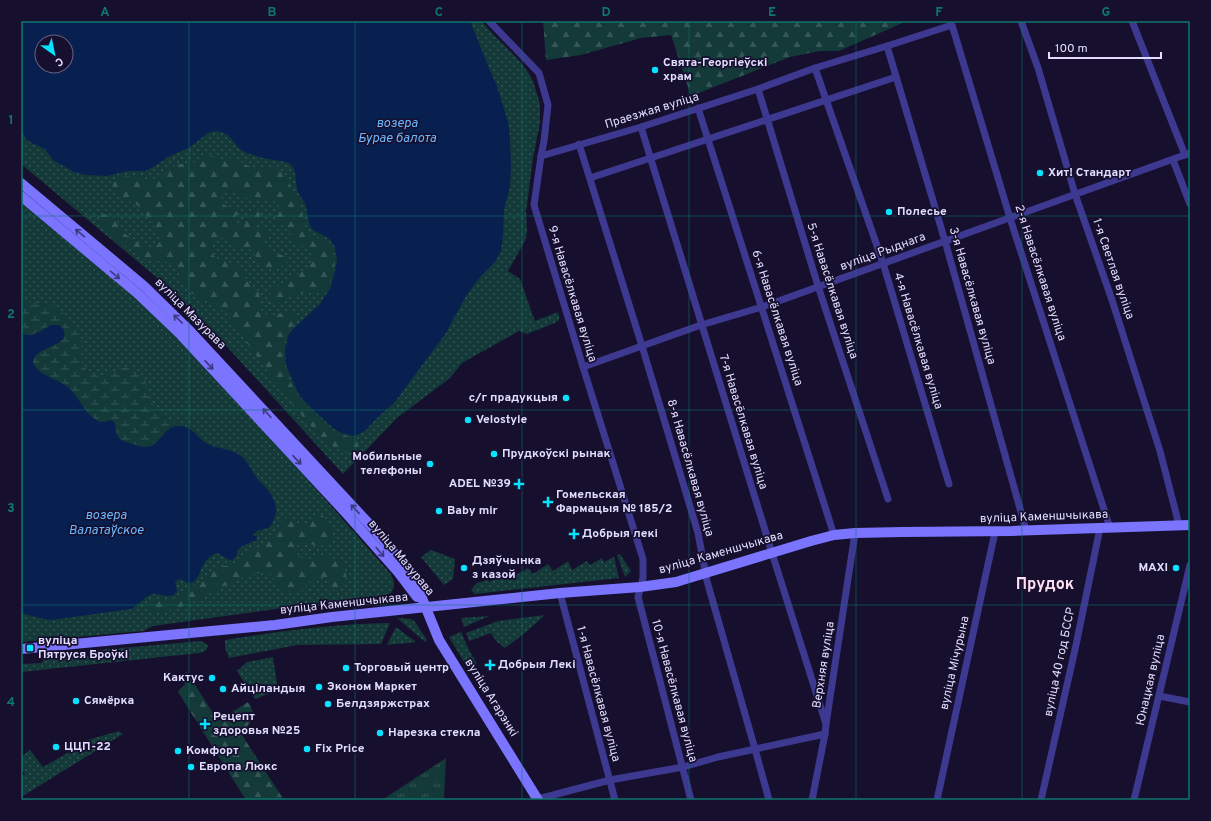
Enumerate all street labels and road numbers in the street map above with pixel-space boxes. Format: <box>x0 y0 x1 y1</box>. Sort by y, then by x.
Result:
street label: Праезжая вуліца <box>603 89 701 133</box>
street label: 2-я Навасёлкавая вуліца <box>1010 203 1070 343</box>
street label: 1-я Светлая вуліца <box>1088 216 1138 322</box>
street label: 5-я Навасёлкавая вуліца <box>802 221 862 361</box>
street label: 9-я Навасёлкавая вуліца <box>544 224 600 364</box>
street label: 3-я Навасёлкавая вуліца <box>945 226 999 366</box>
street label: вуліца Рыднага <box>838 229 928 275</box>
street label: 6-я Навасёлкавая вуліца <box>747 248 807 388</box>
street label: 4-я Навасёлкавая вуліца <box>890 271 946 411</box>
street label: вуліца Мазурава <box>151 275 229 353</box>
street label: 7-я Навасёлкавая вуліца <box>715 353 771 491</box>
street label: 8-я Навасёлкавая вуліца <box>663 398 717 538</box>
street label: вуліца Каменшчыкава <box>980 507 1108 527</box>
street label: вуліца Мазурава <box>364 517 438 599</box>
street label: вуліца Каменшчыкава <box>657 528 785 578</box>
street label: вуліца Каменшчыкава <box>279 589 409 619</box>
street label: вуліца 40 год БССР <box>1041 606 1079 718</box>
street label: вуліца Мічурына <box>936 614 974 712</box>
street label: 10-я Навасёлкавая вуліца <box>647 618 701 764</box>
street label: Верхняя вуліца <box>809 620 839 710</box>
street label: 1-я Навасёлкавая вуліца <box>572 624 624 764</box>
street label: Юнацкая вуліца <box>1133 633 1169 727</box>
street label: вуліца Агарэнкі <box>461 656 521 740</box>

